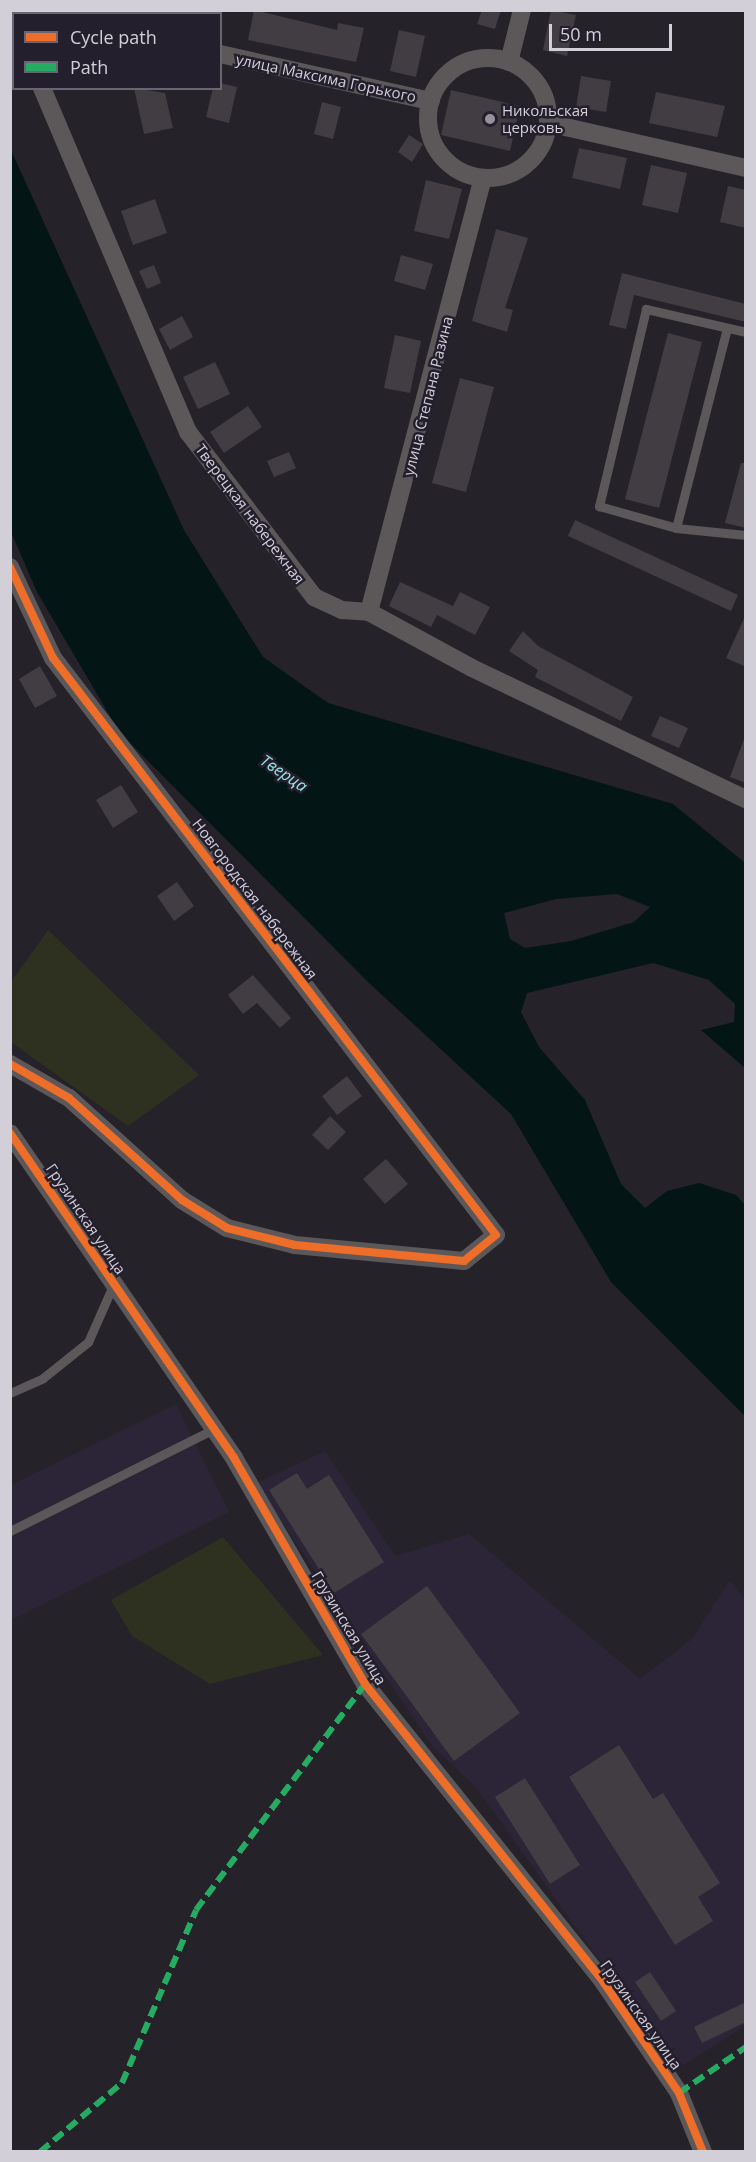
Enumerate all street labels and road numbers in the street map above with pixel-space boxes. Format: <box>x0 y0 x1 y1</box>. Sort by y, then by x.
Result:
street label: улица Максима Горького <box>234 50 418 106</box>
street label: улица Степана Разина <box>399 314 457 478</box>
street label: Тверецкая набережная <box>192 440 308 588</box>
street label: Новгородская набережная <box>189 815 321 983</box>
street label: Грузинская улица <box>42 1160 130 1278</box>
street label: Грузинская улица <box>308 1568 390 1688</box>
street label: Грузинская улица <box>596 1957 686 2073</box>

